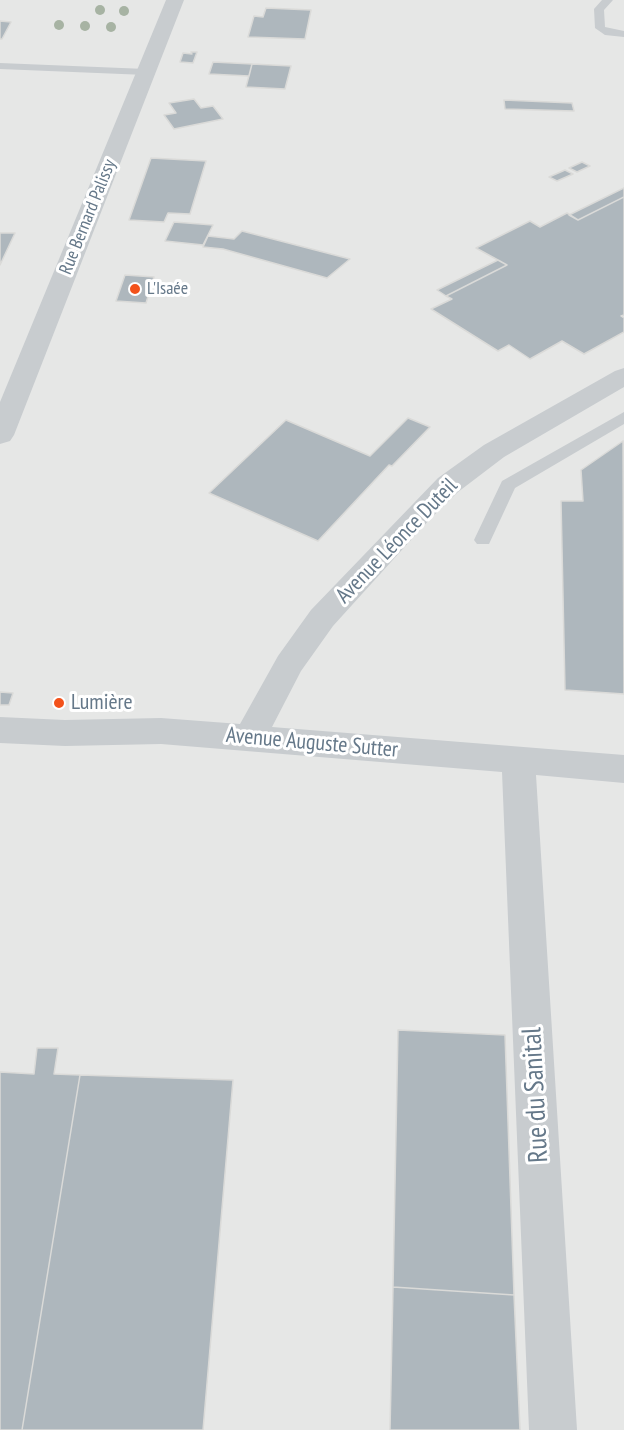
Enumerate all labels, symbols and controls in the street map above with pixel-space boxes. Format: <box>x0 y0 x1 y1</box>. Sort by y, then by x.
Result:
street label: Rue Bernard Palissy <box>55 156 121 278</box>
place label: L'Isaée <box>147 278 188 300</box>
marker: L'Isaée <box>128 282 142 296</box>
street label: Avenue Léonce Duteil <box>331 473 463 609</box>
place label: Lumière <box>71 690 133 716</box>
marker: Lumière <box>52 696 66 710</box>
street label: Avenue Auguste Sutter <box>225 722 399 764</box>
street label: Rue du Sanital <box>516 1027 556 1163</box>

